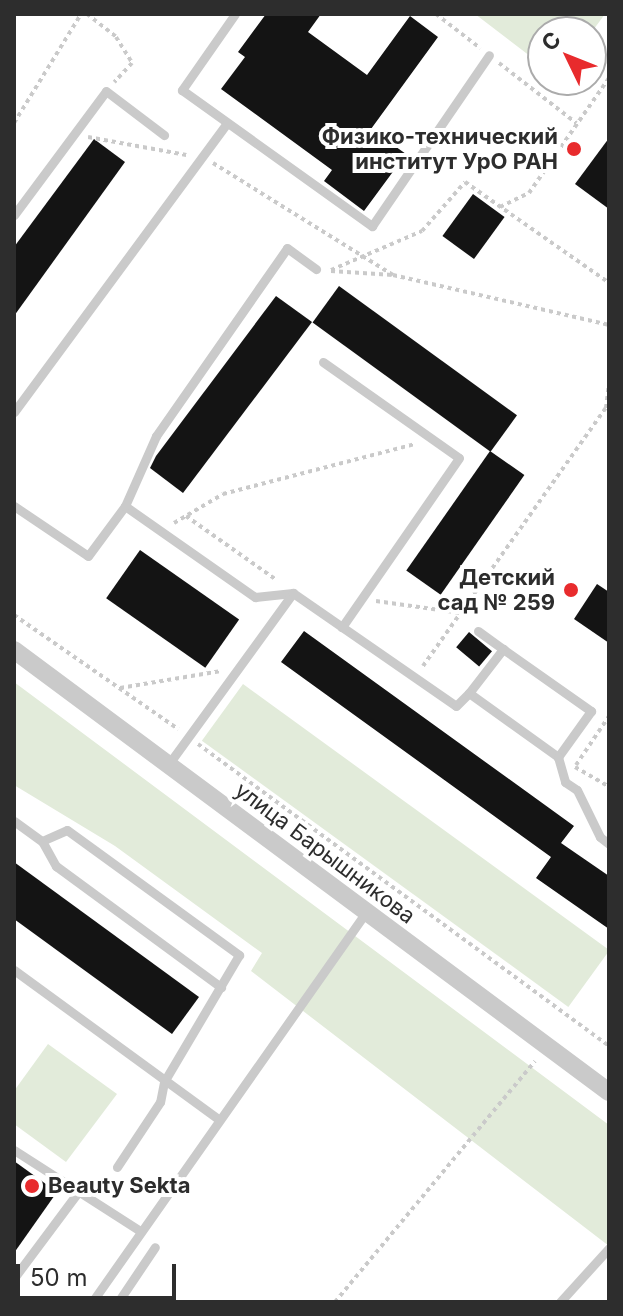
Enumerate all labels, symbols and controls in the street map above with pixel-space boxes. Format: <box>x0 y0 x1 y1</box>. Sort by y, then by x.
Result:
north arrow <box>527 16 607 96</box>
text: С <box>536 26 566 56</box>
place label: Физико-технический институт УрО РАН <box>322 123 558 174</box>
marker: Физико-технический институт УрО РАН <box>565 140 583 158</box>
place label: Детский сад № 259 <box>438 564 555 616</box>
marker: Детский сад № 259 <box>562 581 580 599</box>
street label: улица Барышникова <box>230 777 420 929</box>
place label: Beauty Sekta <box>48 1173 191 1199</box>
marker: Beauty Sekta <box>23 1177 41 1195</box>
scale bar <box>20 1248 180 1298</box>
text: 50 m <box>30 1263 88 1292</box>

